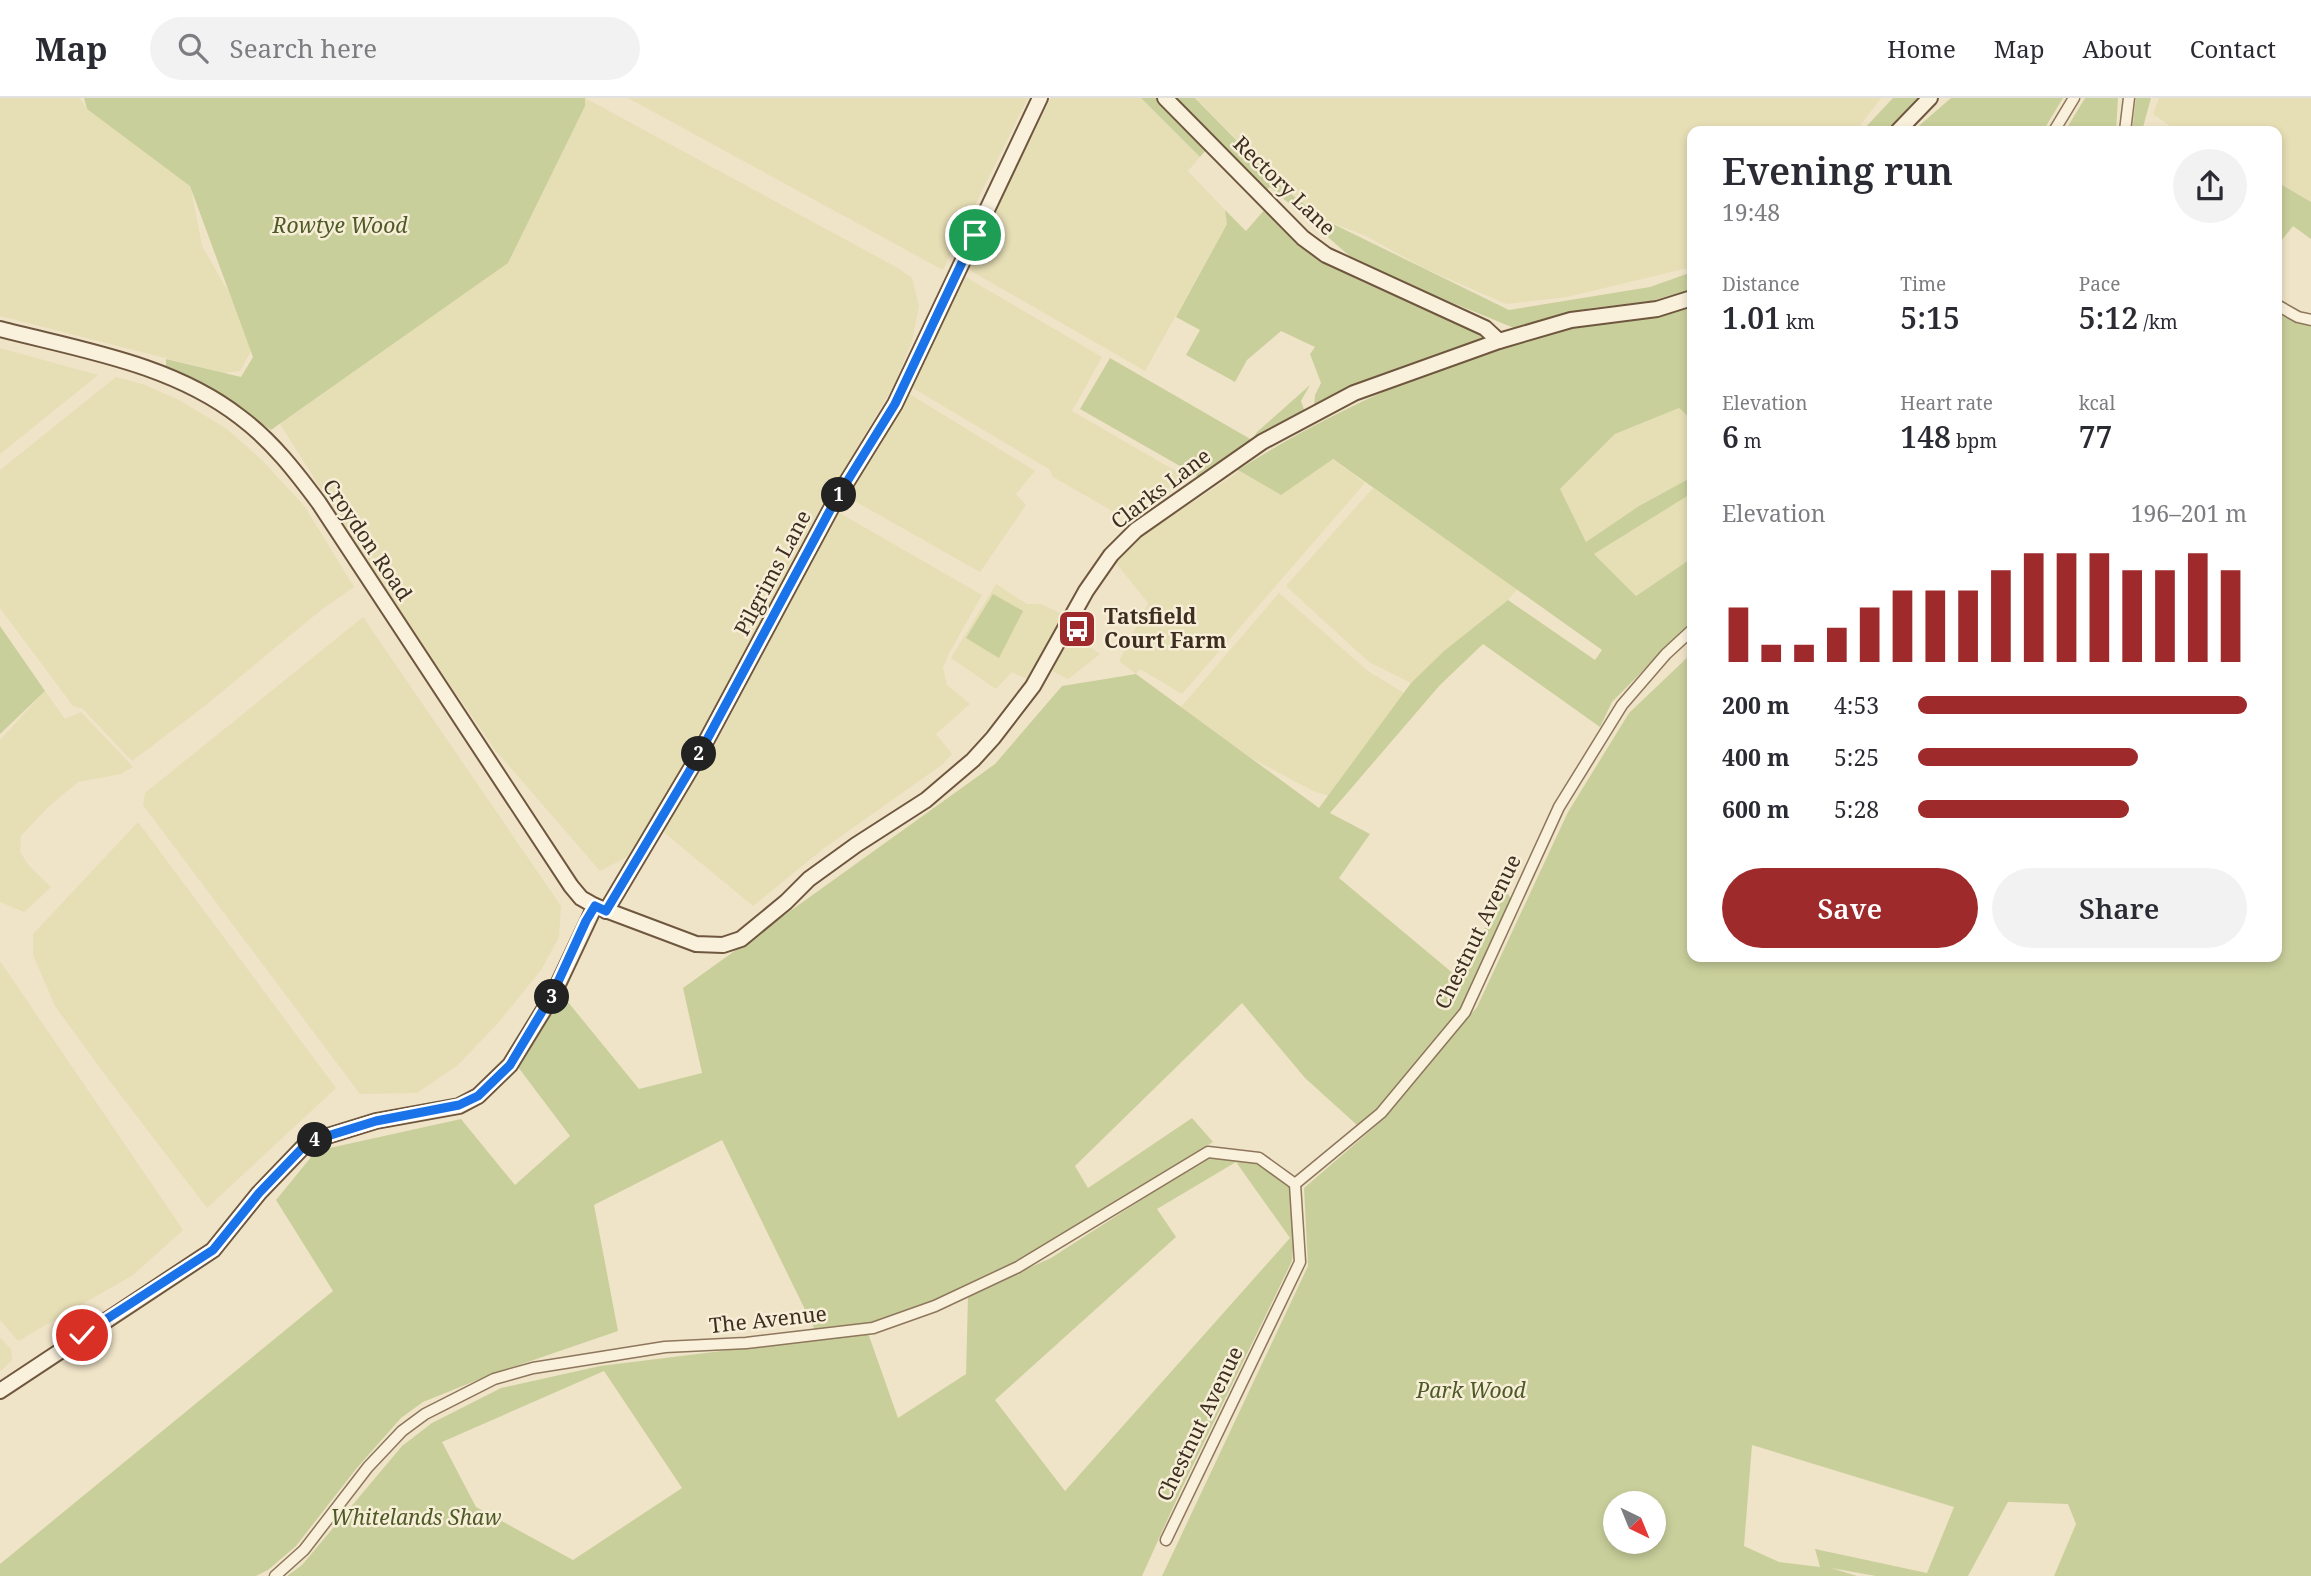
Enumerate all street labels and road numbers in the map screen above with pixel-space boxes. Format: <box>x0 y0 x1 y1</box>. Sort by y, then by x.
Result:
street label: Rectory Lane <box>1228 129 1342 241</box>
street label: Clarks Lane <box>1105 442 1216 535</box>
street label: Croydon Road <box>317 473 419 606</box>
street label: Pilgrims Lane <box>727 505 817 640</box>
street label: Chestnut Avenue <box>1427 849 1527 1014</box>
street label: The Avenue <box>708 1299 828 1339</box>
street label: Chestnut Avenue <box>1149 1341 1249 1506</box>

